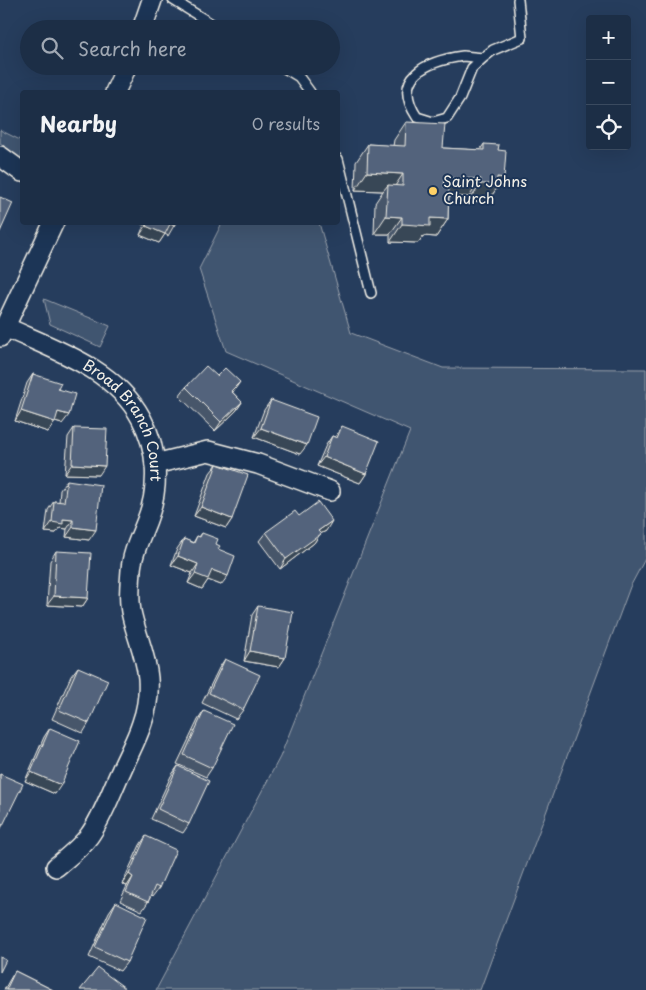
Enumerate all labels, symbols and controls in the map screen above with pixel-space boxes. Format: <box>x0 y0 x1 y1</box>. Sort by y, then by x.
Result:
map controls <box>586 15 631 150</box>
button: + <box>586 15 631 60</box>
search box <box>20 20 340 75</box>
icon: search <box>38 34 66 62</box>
text: Search here <box>78 34 187 62</box>
button: − <box>586 60 631 105</box>
button: locate <box>586 105 631 150</box>
text: Nearby <box>40 107 117 139</box>
text: 0 results <box>252 111 320 135</box>
place label: Saint Johns Church <box>443 169 527 209</box>
marker: Saint Johns Church <box>427 185 439 197</box>
street label: Broad Branch Court <box>79 353 168 482</box>

